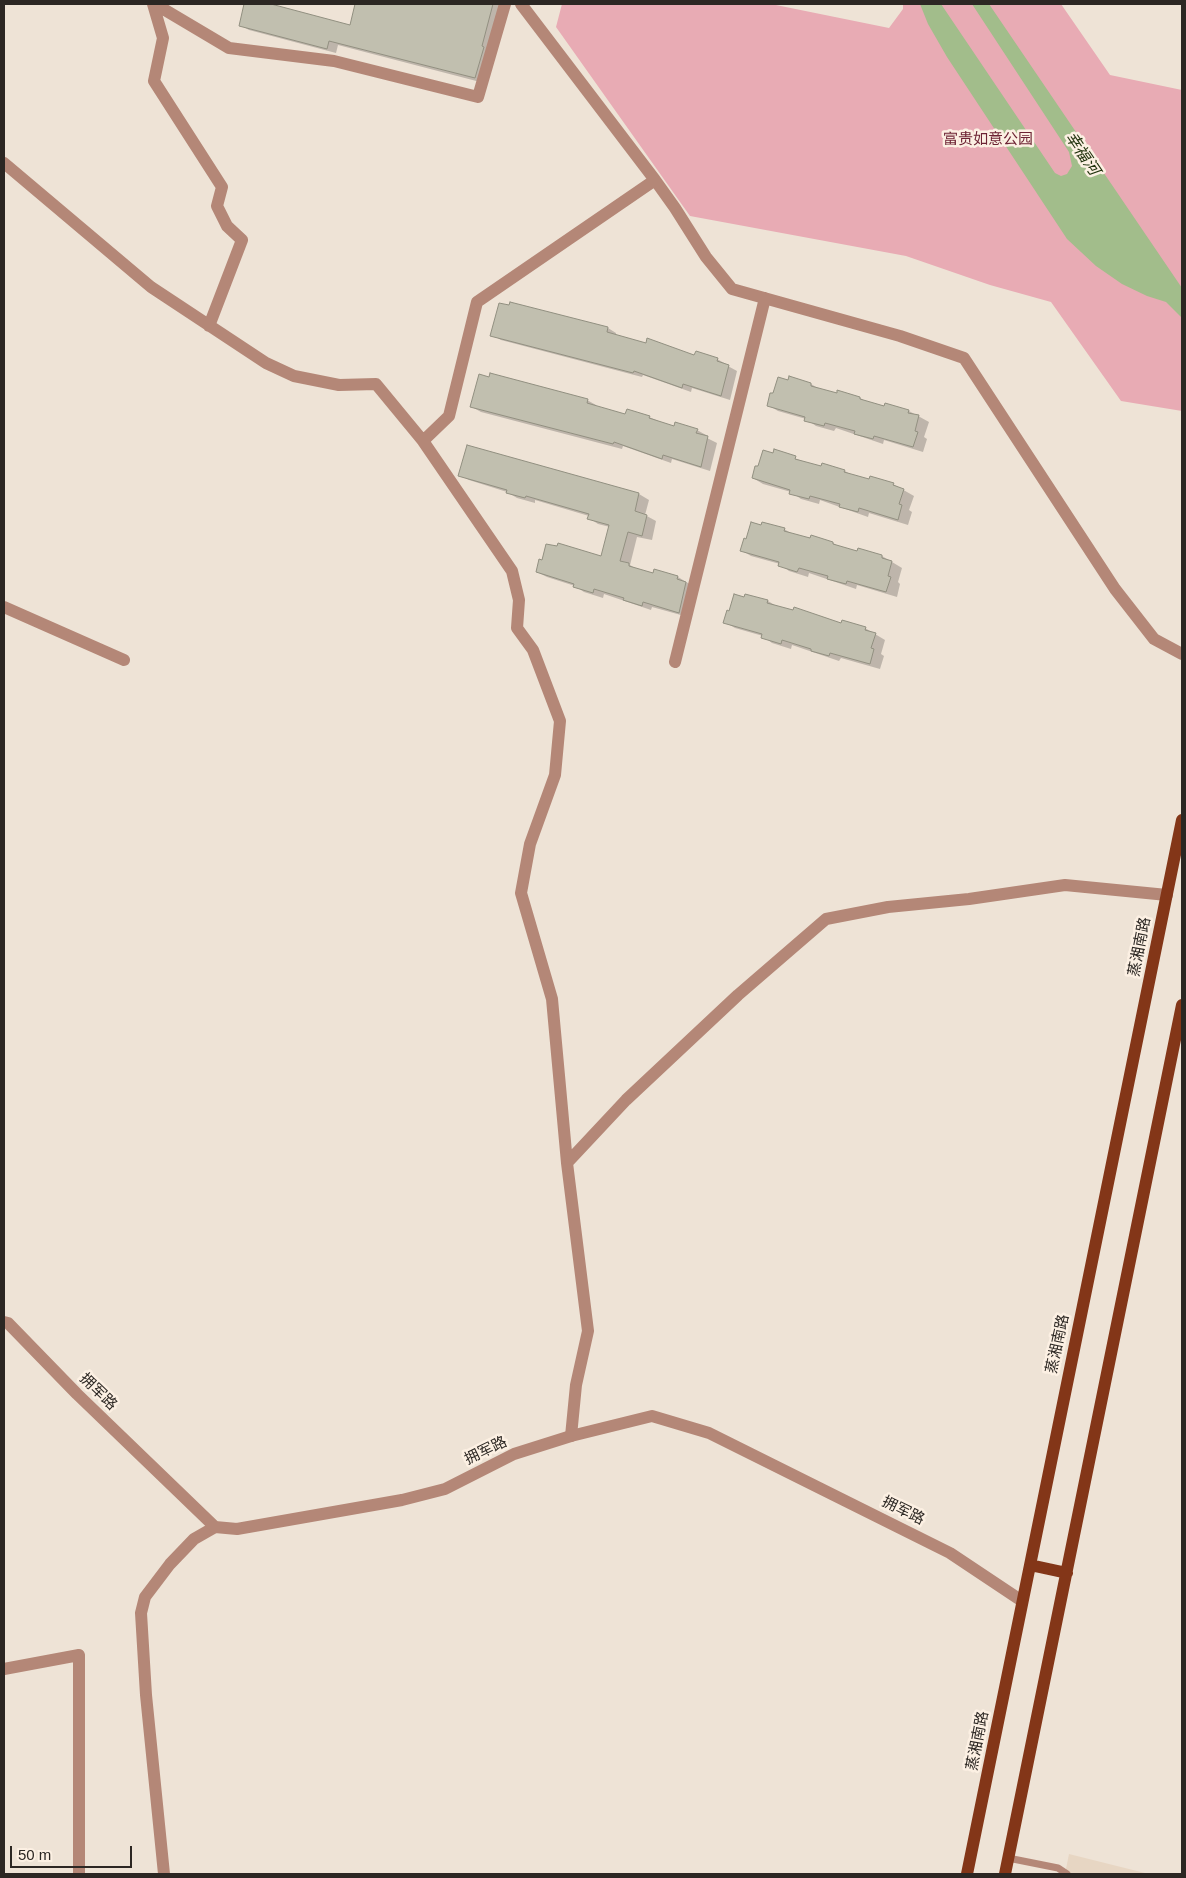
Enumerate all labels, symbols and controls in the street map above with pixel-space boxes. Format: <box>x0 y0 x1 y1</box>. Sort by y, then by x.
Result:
water label: 幸福河 <box>1061 129 1103 179</box>
park label: 富贵如意公园 <box>943 131 1033 149</box>
street label: 蒸湘南路 <box>1125 916 1155 978</box>
street label: 蒸湘南路 <box>1043 1313 1073 1375</box>
street label: 拥军路 <box>76 1370 120 1414</box>
street label: 拥军路 <box>462 1433 510 1469</box>
street label: 拥军路 <box>879 1493 927 1529</box>
street label: 蒸湘南路 <box>963 1710 993 1772</box>
scale bar <box>12 1836 135 1868</box>
text: 50 m <box>18 1846 51 1863</box>

